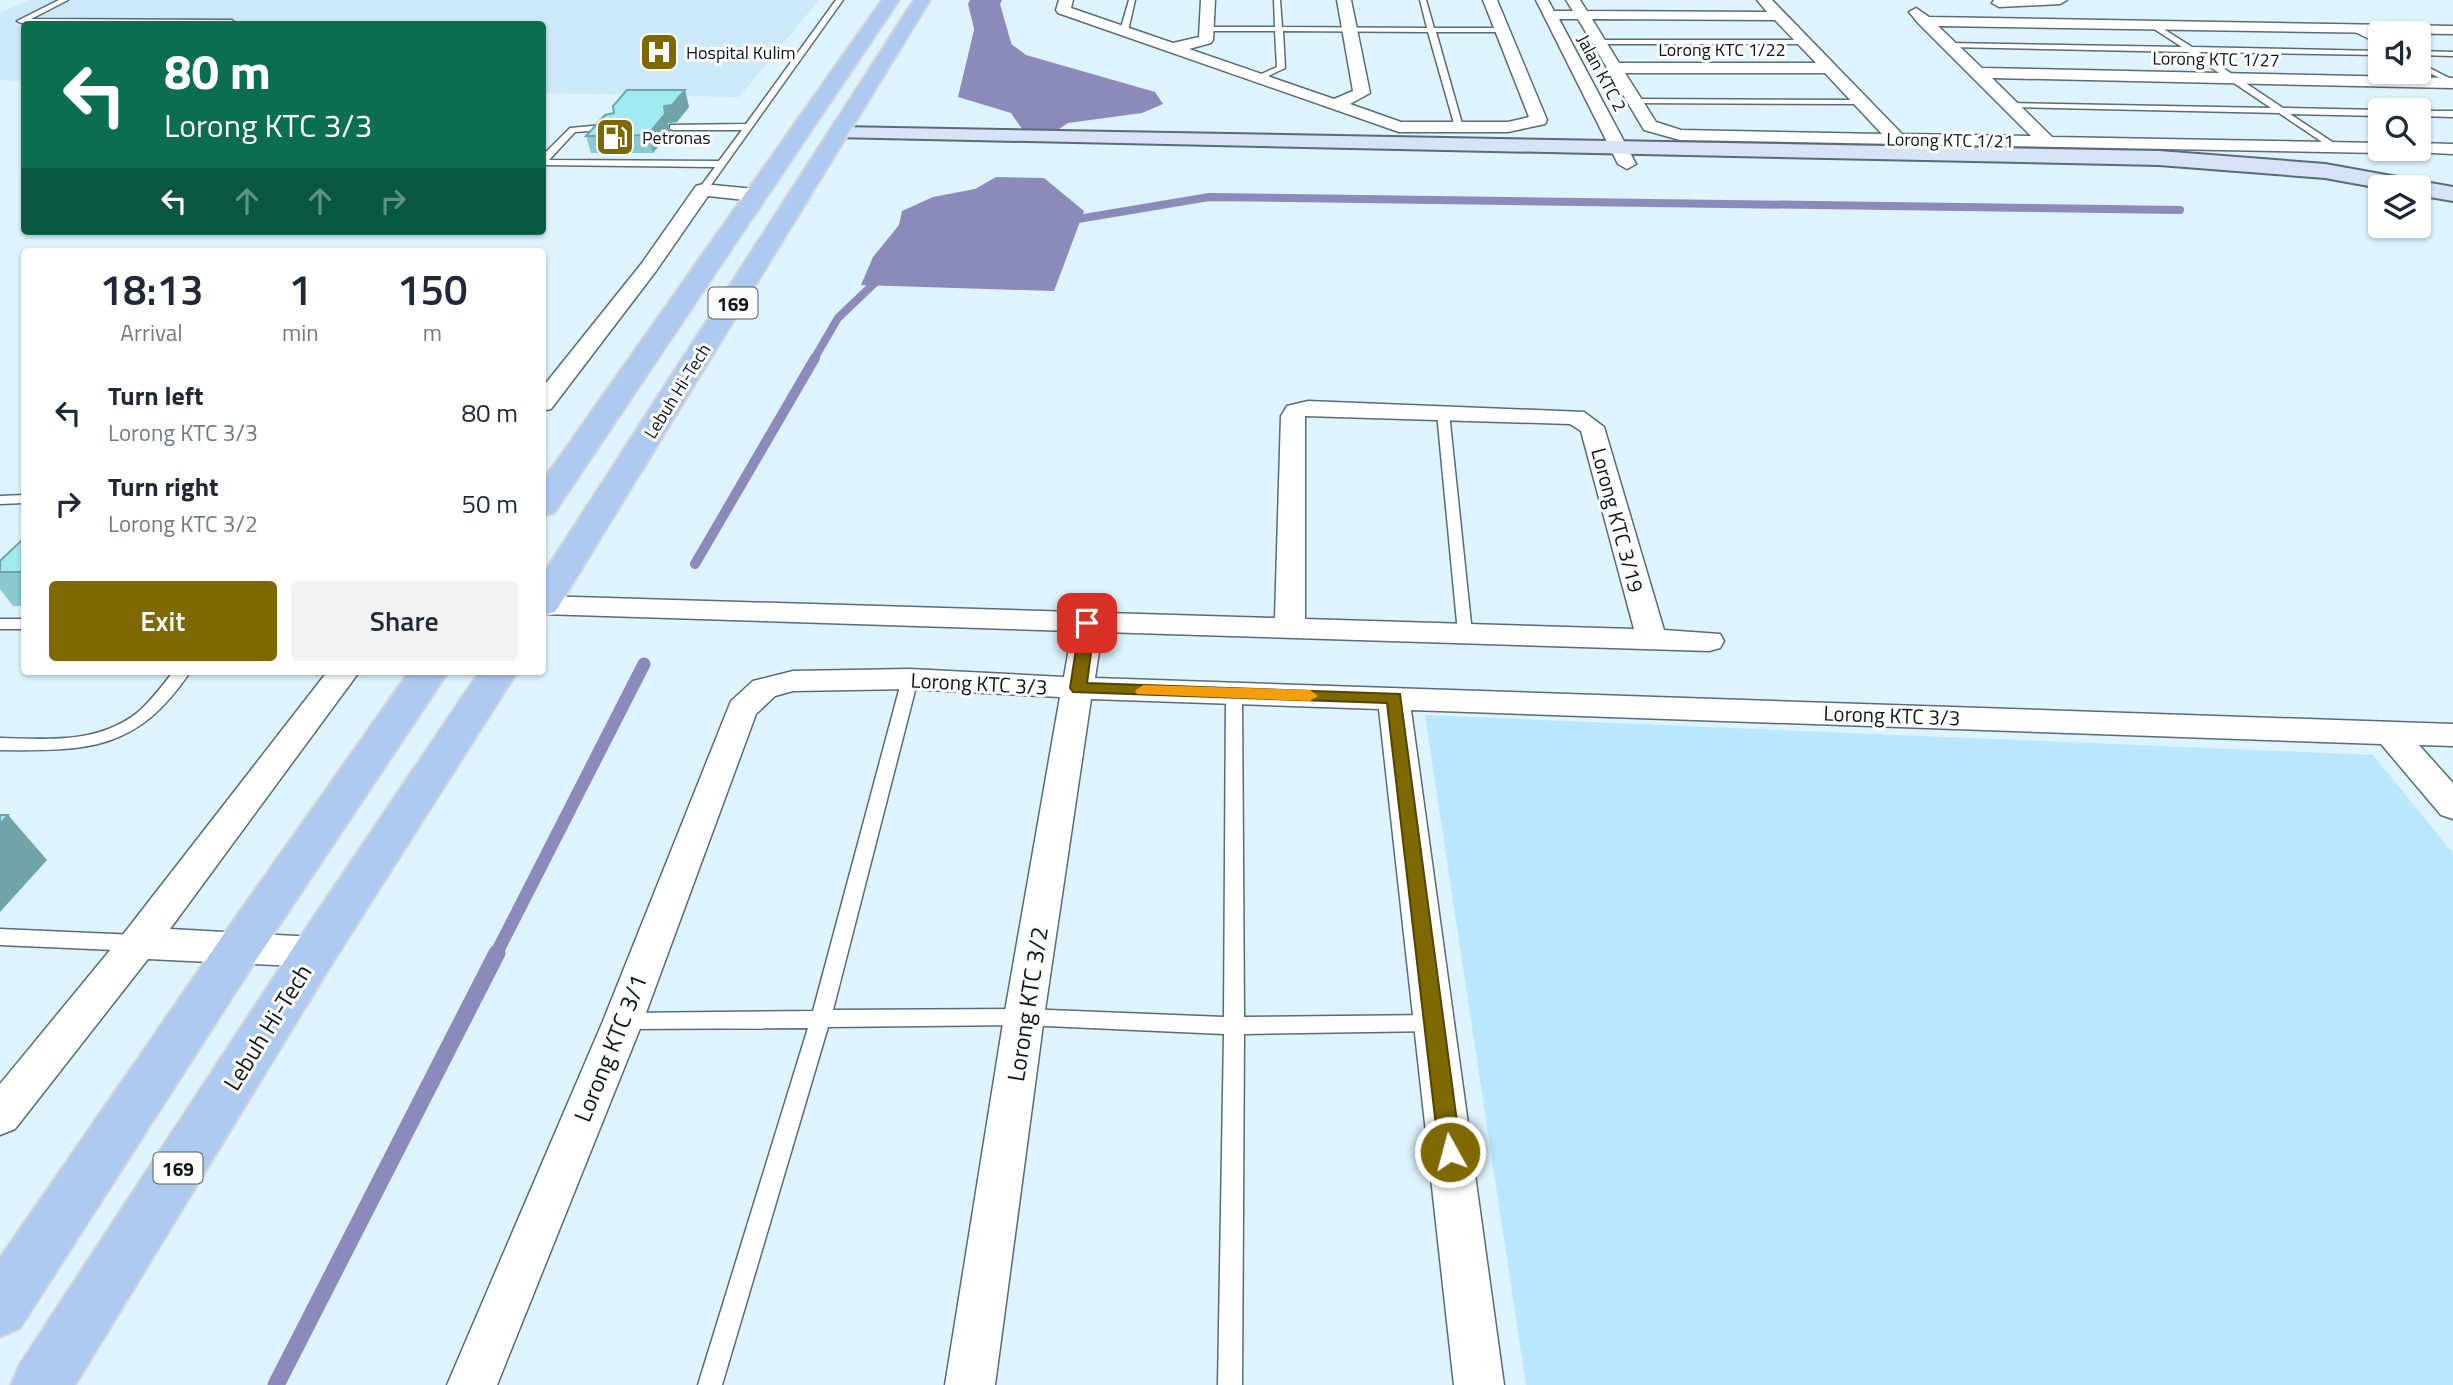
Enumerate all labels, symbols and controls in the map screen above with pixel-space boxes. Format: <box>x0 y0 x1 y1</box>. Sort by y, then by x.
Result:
map controls <box>2368 21 2431 238</box>
button: sound <box>2368 21 2431 84</box>
street label: Jalan KTC 2 <box>1570 29 1634 117</box>
hospital icon: Hospital Kulim <box>638 31 680 73</box>
text: 80 m <box>164 33 271 108</box>
street label: Lorong KTC 1/22 <box>1658 36 1786 63</box>
place label: Hospital Kulim <box>686 39 796 66</box>
street label: Lorong KTC 1/27 <box>2152 44 2280 74</box>
icon: left <box>49 49 140 140</box>
button: search <box>2368 98 2431 161</box>
text: Lorong KTC 3/3 <box>164 101 372 149</box>
fuel station icon: Petronas <box>594 116 636 158</box>
place label: Petronas <box>642 124 711 151</box>
street label: Lorong KTC 1/21 <box>1886 125 2014 155</box>
button: layers <box>2368 175 2431 238</box>
icon: left <box>155 182 193 220</box>
icon: ahead <box>228 182 266 220</box>
icon: ahead <box>301 182 339 220</box>
icon: right <box>374 182 412 220</box>
text: 18:13 <box>99 257 204 321</box>
text: 1 <box>289 257 312 321</box>
text: 150 <box>397 257 468 321</box>
road number: 169 <box>708 288 758 318</box>
text: Arrival <box>120 315 183 350</box>
text: min <box>282 315 319 350</box>
text: m <box>423 315 442 350</box>
street label: Lebuh Hi-Tech <box>637 338 717 444</box>
text: Turn left <box>108 376 203 415</box>
text: 80 m <box>461 393 518 432</box>
icon: left <box>49 394 87 432</box>
text: Lorong KTC 3/3 <box>108 415 258 450</box>
street label: Lorong KTC 3/19 <box>1583 444 1653 596</box>
text: Turn right <box>108 467 219 506</box>
text: 50 m <box>461 484 518 523</box>
icon: right <box>49 485 87 523</box>
text: Lorong KTC 3/2 <box>108 506 258 541</box>
button: Exit <box>49 581 277 661</box>
button: Share <box>291 581 518 661</box>
pin <box>1057 593 1117 653</box>
icon: arrive <box>1068 604 1106 642</box>
street label: Lorong KTC 3/3 <box>910 663 1048 703</box>
street label: Lorong KTC 3/3 <box>1823 697 1961 733</box>
street label: Lorong KTC 3/2 <box>997 924 1057 1084</box>
street label: Lebuh Hi-Tech <box>214 957 320 1097</box>
street label: Lorong KTC 3/1 <box>564 969 656 1127</box>
position arrow <box>1413 1115 1487 1189</box>
road number: 169 <box>154 1152 202 1184</box>

